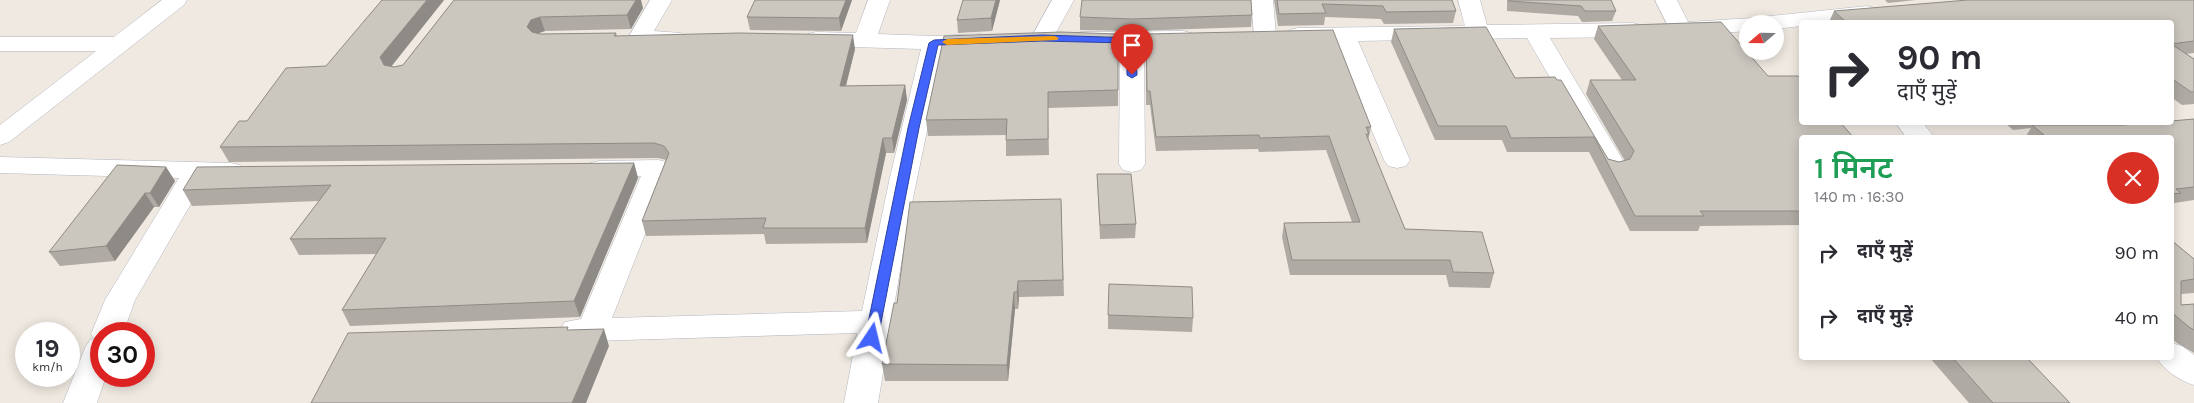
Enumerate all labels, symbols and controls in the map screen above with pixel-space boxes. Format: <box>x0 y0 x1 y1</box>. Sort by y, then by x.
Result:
north arrow <box>1739 15 1784 60</box>
map controls <box>1739 15 1784 60</box>
pin <box>1111 24 1153 75</box>
icon: arrive <box>1118 31 1146 59</box>
text: 90 m <box>1897 37 1983 78</box>
icon: right <box>1814 40 1879 105</box>
text: दाएँ मुड़ें <box>1897 79 1957 105</box>
text: 1 मिनट <box>1814 150 1893 186</box>
button: close <box>2107 152 2159 204</box>
text: 140 m · 16:30 <box>1814 187 1904 206</box>
icon: right <box>1814 239 1842 267</box>
text: दाएँ मुड़ें <box>1857 240 1913 262</box>
text: 90 m <box>2114 242 2159 264</box>
icon: right <box>1814 304 1842 332</box>
text: दाएँ मुड़ें <box>1857 305 1913 327</box>
text: 40 m <box>2115 307 2159 329</box>
position arrow <box>845 311 897 363</box>
speed limit sign: 30 <box>90 322 155 387</box>
text: 19 <box>35 334 60 363</box>
text: km/h <box>32 360 63 374</box>

